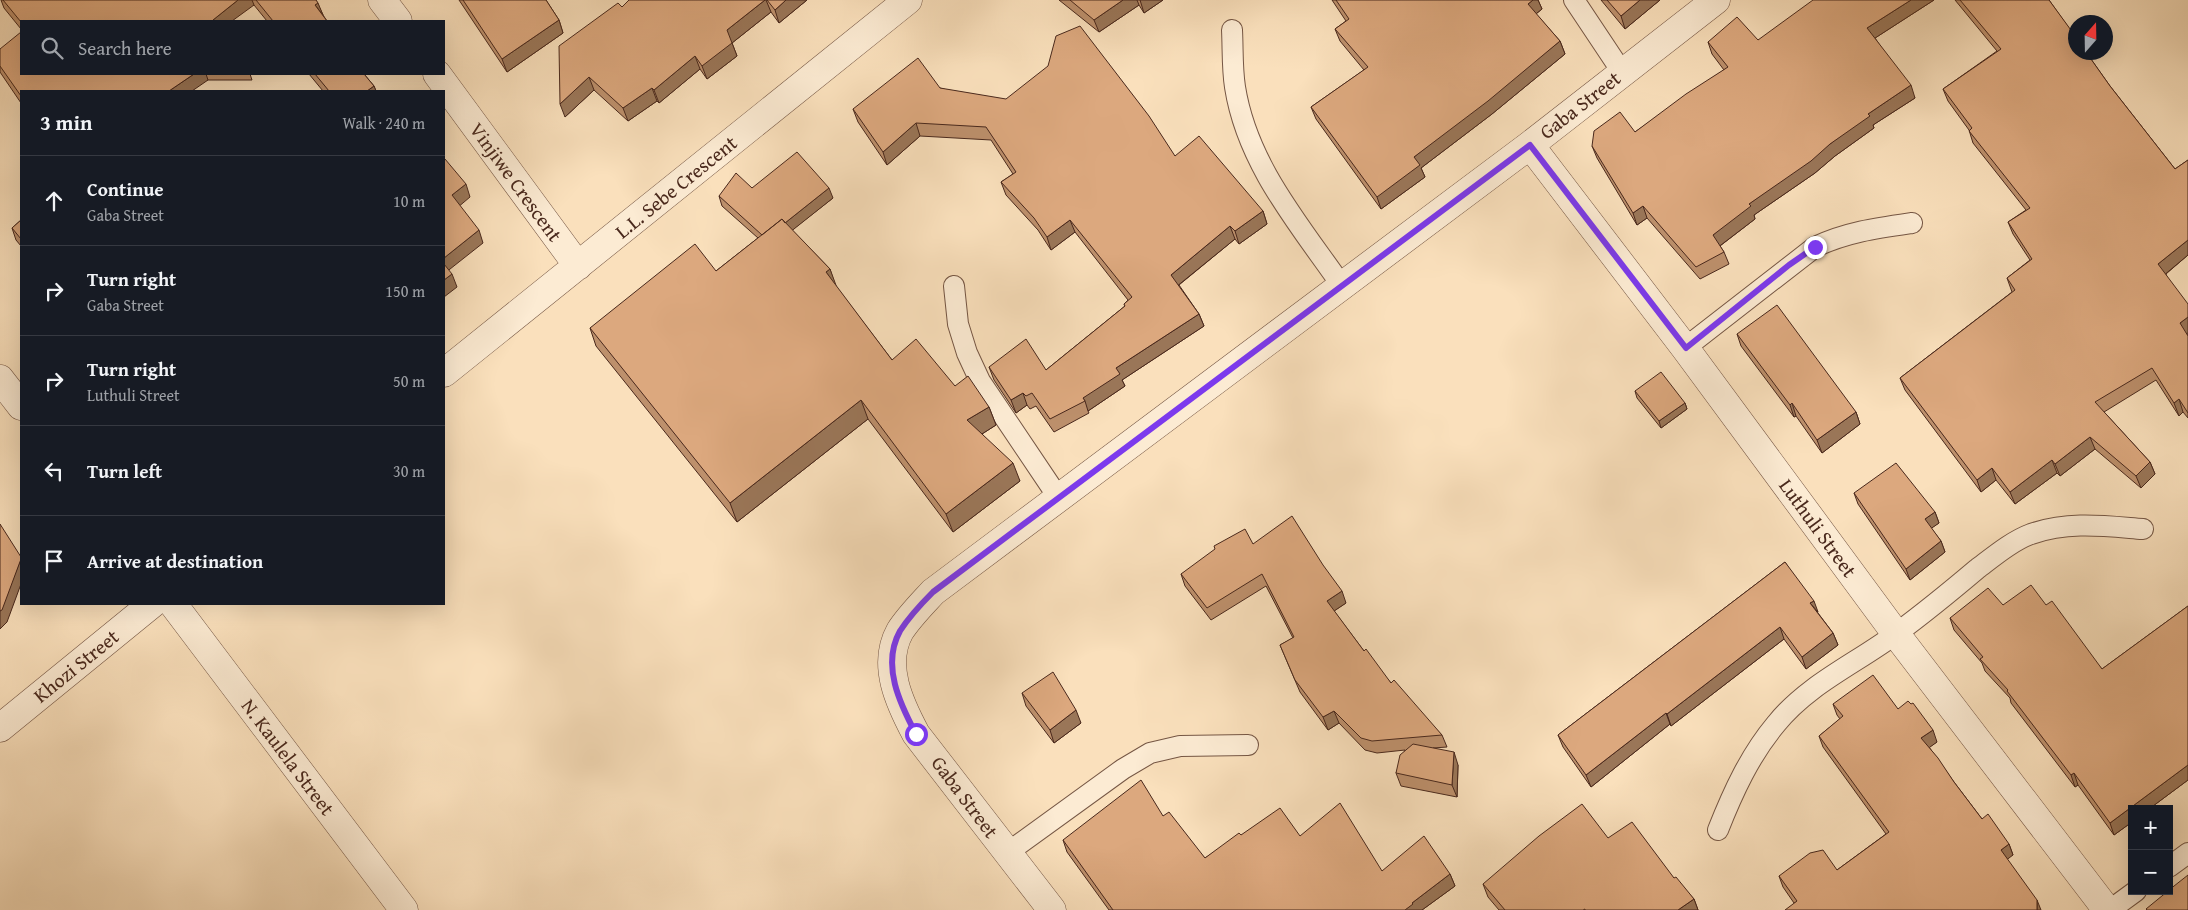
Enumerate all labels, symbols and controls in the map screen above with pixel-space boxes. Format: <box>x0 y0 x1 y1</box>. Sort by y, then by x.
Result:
north arrow <box>2068 15 2113 60</box>
search box <box>20 20 445 75</box>
icon: search <box>38 34 66 62</box>
text: Search here <box>78 34 172 62</box>
street label: Gaba Street <box>1533 64 1626 146</box>
text: 3 min <box>40 107 92 138</box>
text: Walk · 240 m <box>342 111 425 135</box>
street label: Vinjiwe Crescent <box>463 116 570 247</box>
street label: L.L. Sebe Crescent <box>608 128 743 245</box>
text: Continue <box>87 175 164 203</box>
icon: ahead <box>40 187 68 215</box>
text: 10 m <box>393 189 425 213</box>
text: Gaba Street <box>87 203 164 227</box>
route end <box>1804 236 1827 259</box>
text: Turn right <box>87 265 176 293</box>
icon: right <box>40 277 68 305</box>
text: 150 m <box>385 279 425 303</box>
text: Gaba Street <box>87 293 164 317</box>
text: Turn right <box>87 355 176 383</box>
icon: right <box>40 367 68 395</box>
text: 50 m <box>393 369 425 393</box>
text: Luthuli Street <box>87 383 180 407</box>
icon: left <box>40 457 68 485</box>
text: Turn left <box>87 457 162 485</box>
text: 30 m <box>393 459 425 483</box>
street label: Luthuli Street <box>1773 472 1864 583</box>
icon: arrive <box>40 547 68 575</box>
text: Arrive at destination <box>87 547 263 575</box>
street label: Khozi Street <box>27 622 125 709</box>
street label: N. Kaulela Street <box>235 692 342 821</box>
route start <box>905 723 928 746</box>
street label: Gaba Street <box>925 750 1006 844</box>
map controls <box>2128 805 2173 895</box>
button: + <box>2128 805 2173 850</box>
button: − <box>2128 850 2173 895</box>

